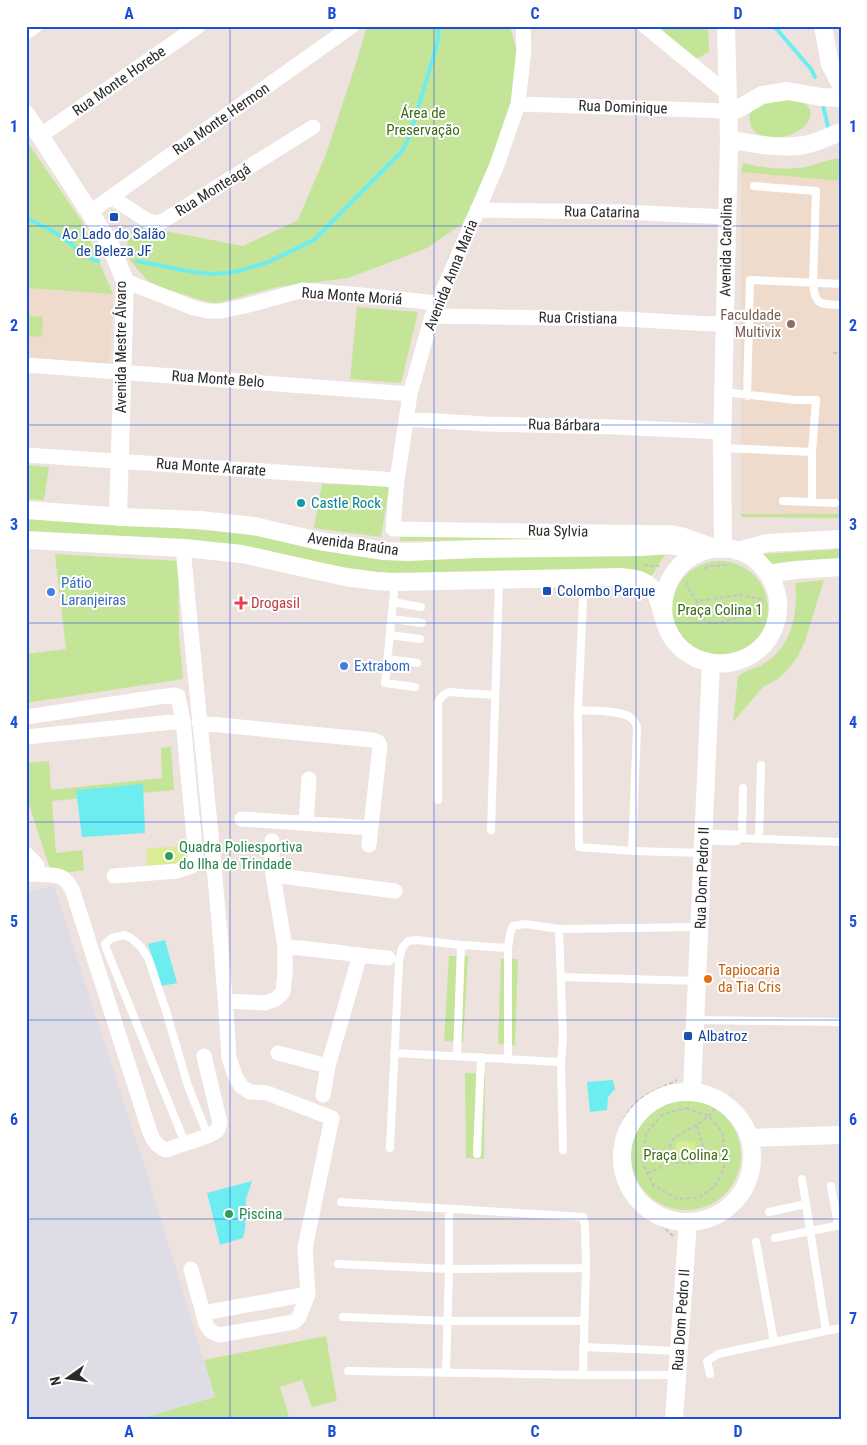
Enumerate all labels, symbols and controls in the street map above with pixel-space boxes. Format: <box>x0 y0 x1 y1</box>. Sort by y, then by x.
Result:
text: A <box>124 4 134 23</box>
text: B <box>328 4 337 23</box>
text: C <box>530 4 540 23</box>
text: D <box>733 4 743 23</box>
street label: Rua Monte Horebe <box>69 42 169 120</box>
street label: Rua Monte Hermon <box>169 79 273 159</box>
street label: Rua Dominique <box>578 96 668 118</box>
park label: Área de Preservação <box>386 104 460 139</box>
text: 1 <box>10 117 18 136</box>
text: 1 <box>849 117 857 136</box>
street label: Rua Monteagá <box>172 160 254 220</box>
street label: Avenida Carolina <box>716 197 736 297</box>
street label: Rua Catarina <box>564 202 640 222</box>
marker: Ao Lado do Salão de Beleza JF <box>108 211 120 223</box>
street label: Avenida Anna Maria <box>421 217 481 333</box>
place label: Ao Lado do Salão de Beleza JF <box>62 225 166 260</box>
street label: Avenida Mestre Álvaro <box>112 281 130 413</box>
street label: Rua Monte Moriá <box>301 284 403 308</box>
place label: Faculdade Multivix <box>720 306 781 341</box>
street label: Rua Cristiana <box>538 308 618 328</box>
text: 2 <box>10 316 18 335</box>
text: 2 <box>849 316 857 335</box>
marker: Faculdade Multivix <box>785 318 797 330</box>
street label: Rua Monte Belo <box>171 367 265 391</box>
street label: Rua Bárbara <box>528 415 600 435</box>
street label: Rua Monte Ararate <box>156 454 266 480</box>
place label: Castle Rock <box>311 494 381 512</box>
marker: Castle Rock <box>295 497 307 509</box>
text: 3 <box>10 515 18 534</box>
text: 3 <box>849 515 857 534</box>
street label: Rua Sylvia <box>528 521 588 541</box>
street label: Avenida Braúna <box>306 529 400 559</box>
place label: Pátio Laranjeiras <box>61 574 126 609</box>
place label: Colombo Parque <box>557 582 655 600</box>
marker: Colombo Parque <box>541 585 553 597</box>
marker: Pátio Laranjeiras <box>45 586 57 598</box>
place label: Drogasil <box>251 594 300 612</box>
marker: Drogasil <box>235 597 247 609</box>
park label: Praça Colina 1 <box>677 601 763 619</box>
place label: Extrabom <box>354 657 410 675</box>
marker: Extrabom <box>338 660 350 672</box>
text: 4 <box>10 713 18 732</box>
text: 4 <box>849 713 857 732</box>
street label: Rua Dom Pedro II <box>691 827 713 929</box>
place label: Quadra Poliesportiva do Ilha de Trindade <box>179 838 303 873</box>
marker: Quadra Poliesportiva do Ilha de Trindade <box>163 850 175 862</box>
text: 5 <box>10 912 18 931</box>
text: 5 <box>849 912 857 931</box>
place label: Tapiocaria da Tia Cris <box>718 961 781 996</box>
marker: Tapiocaria da Tia Cris <box>702 973 714 985</box>
place label: Albatroz <box>698 1027 748 1045</box>
marker: Albatroz <box>682 1030 694 1042</box>
text: 6 <box>10 1110 18 1129</box>
text: 6 <box>849 1110 857 1129</box>
park label: Praça Colina 2 <box>643 1146 729 1164</box>
place label: Piscina <box>239 1205 282 1223</box>
marker: Piscina <box>223 1208 235 1220</box>
street label: Rua Dom Pedro II <box>668 1268 694 1372</box>
text: 7 <box>10 1309 18 1328</box>
text: 7 <box>849 1309 857 1328</box>
north arrow <box>42 1352 92 1402</box>
text: N <box>47 1375 64 1387</box>
text: A <box>124 1422 134 1441</box>
text: B <box>328 1422 337 1441</box>
text: C <box>530 1422 540 1441</box>
text: D <box>733 1422 743 1441</box>

